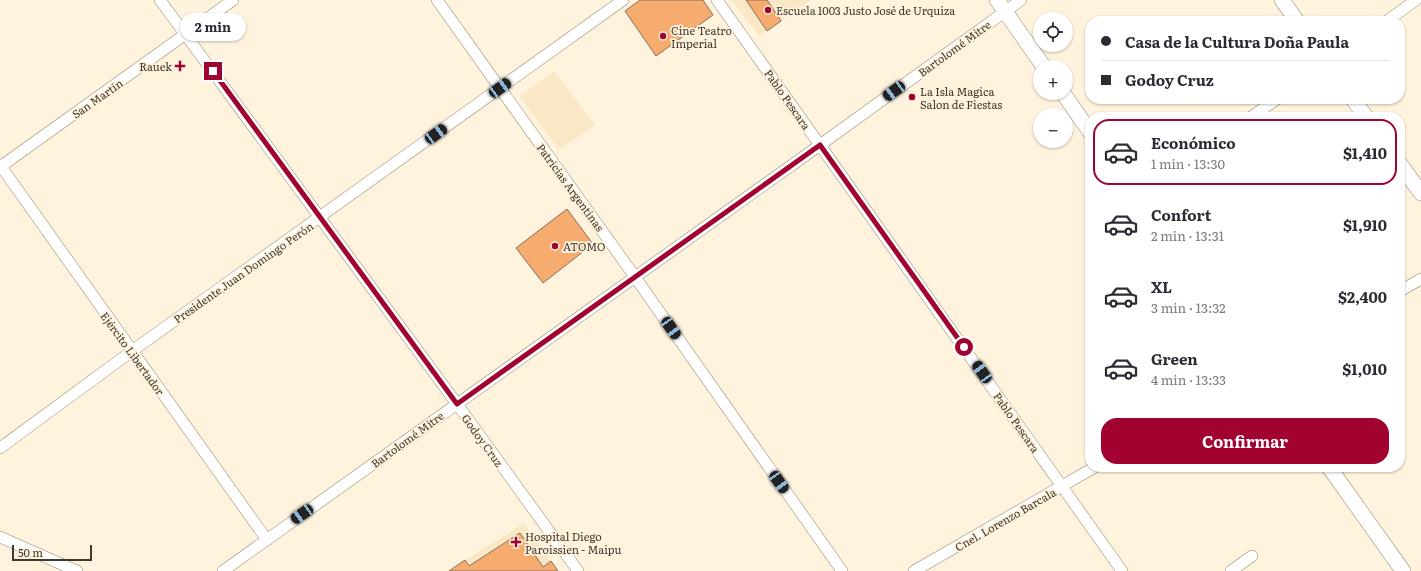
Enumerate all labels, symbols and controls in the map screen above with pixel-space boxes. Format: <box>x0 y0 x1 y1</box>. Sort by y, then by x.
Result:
place label: Escuela 1003 Justo José de Urquiza <box>776 2 955 18</box>
marker: Escuela 1003 Justo José de Urquiza <box>763 5 773 15</box>
map controls <box>1033 12 1073 148</box>
button: locate <box>1033 12 1073 52</box>
callout: 2 min <box>180 13 246 41</box>
street label: Bartolomé Mitre <box>914 16 994 80</box>
text: 2 min <box>195 17 231 36</box>
place label: Cine Teatro Imperial <box>671 22 732 51</box>
text: Casa de la Cultura Doña Paula <box>1125 30 1349 53</box>
marker: Cine Teatro Imperial <box>658 31 668 41</box>
place label: Rauek <box>139 58 172 74</box>
button: + <box>1033 60 1073 100</box>
marker: Rauek <box>175 61 185 71</box>
route end <box>204 62 222 80</box>
street label: Pablo Pescara <box>761 66 815 133</box>
text: Godoy Cruz <box>1125 68 1214 91</box>
street label: San Martín <box>68 75 126 121</box>
car <box>487 76 513 100</box>
car <box>881 79 907 103</box>
place label: La Isla Magica Salon de Fiestas <box>920 83 1002 112</box>
marker: La Isla Magica Salon de Fiestas <box>907 92 917 102</box>
button: − <box>1033 108 1073 148</box>
car <box>423 122 449 146</box>
text: Económico <box>1151 131 1236 154</box>
icon: car <box>1103 134 1139 170</box>
street label: Patricias Argentinas <box>534 140 608 234</box>
text: $1,410 <box>1343 141 1387 164</box>
text: 1 min · 13:30 <box>1151 154 1225 173</box>
text: Confort <box>1151 203 1211 226</box>
icon: car <box>1103 206 1139 242</box>
text: $1,910 <box>1343 213 1387 236</box>
street label: Presidente Juan Domingo Perón <box>170 217 316 327</box>
text: 2 min · 13:31 <box>1151 226 1224 245</box>
place label: ATOMO <box>563 238 605 254</box>
marker: ATOMO <box>550 241 560 251</box>
text: XL <box>1151 275 1172 298</box>
icon: car <box>1103 278 1139 314</box>
text: $2,400 <box>1338 285 1387 308</box>
text: 3 min · 13:32 <box>1151 298 1226 317</box>
street label: Ejército Libertador <box>97 308 169 398</box>
car <box>659 315 683 341</box>
route start <box>955 338 973 356</box>
text: Green <box>1151 347 1198 370</box>
icon: car <box>1103 350 1139 386</box>
text: $1,010 <box>1342 357 1387 380</box>
car <box>970 359 994 385</box>
text: 4 min · 13:33 <box>1151 370 1226 389</box>
street label: Pablo Pescara <box>990 389 1044 456</box>
street label: Bartolomé Mitre <box>367 407 447 471</box>
street label: Godoy Cruz <box>458 410 508 470</box>
button: Confirmar <box>1101 418 1389 464</box>
car <box>767 469 791 495</box>
street label: Cnel. Lorenzo Barcala <box>951 483 1059 555</box>
car <box>289 502 315 526</box>
place label: Hospital Diego Paroissien - Maipu <box>525 528 622 557</box>
marker: Hospital Diego Paroissien - Maipu <box>510 536 522 548</box>
scale bar <box>12 543 92 562</box>
text: 50 m <box>18 544 43 560</box>

